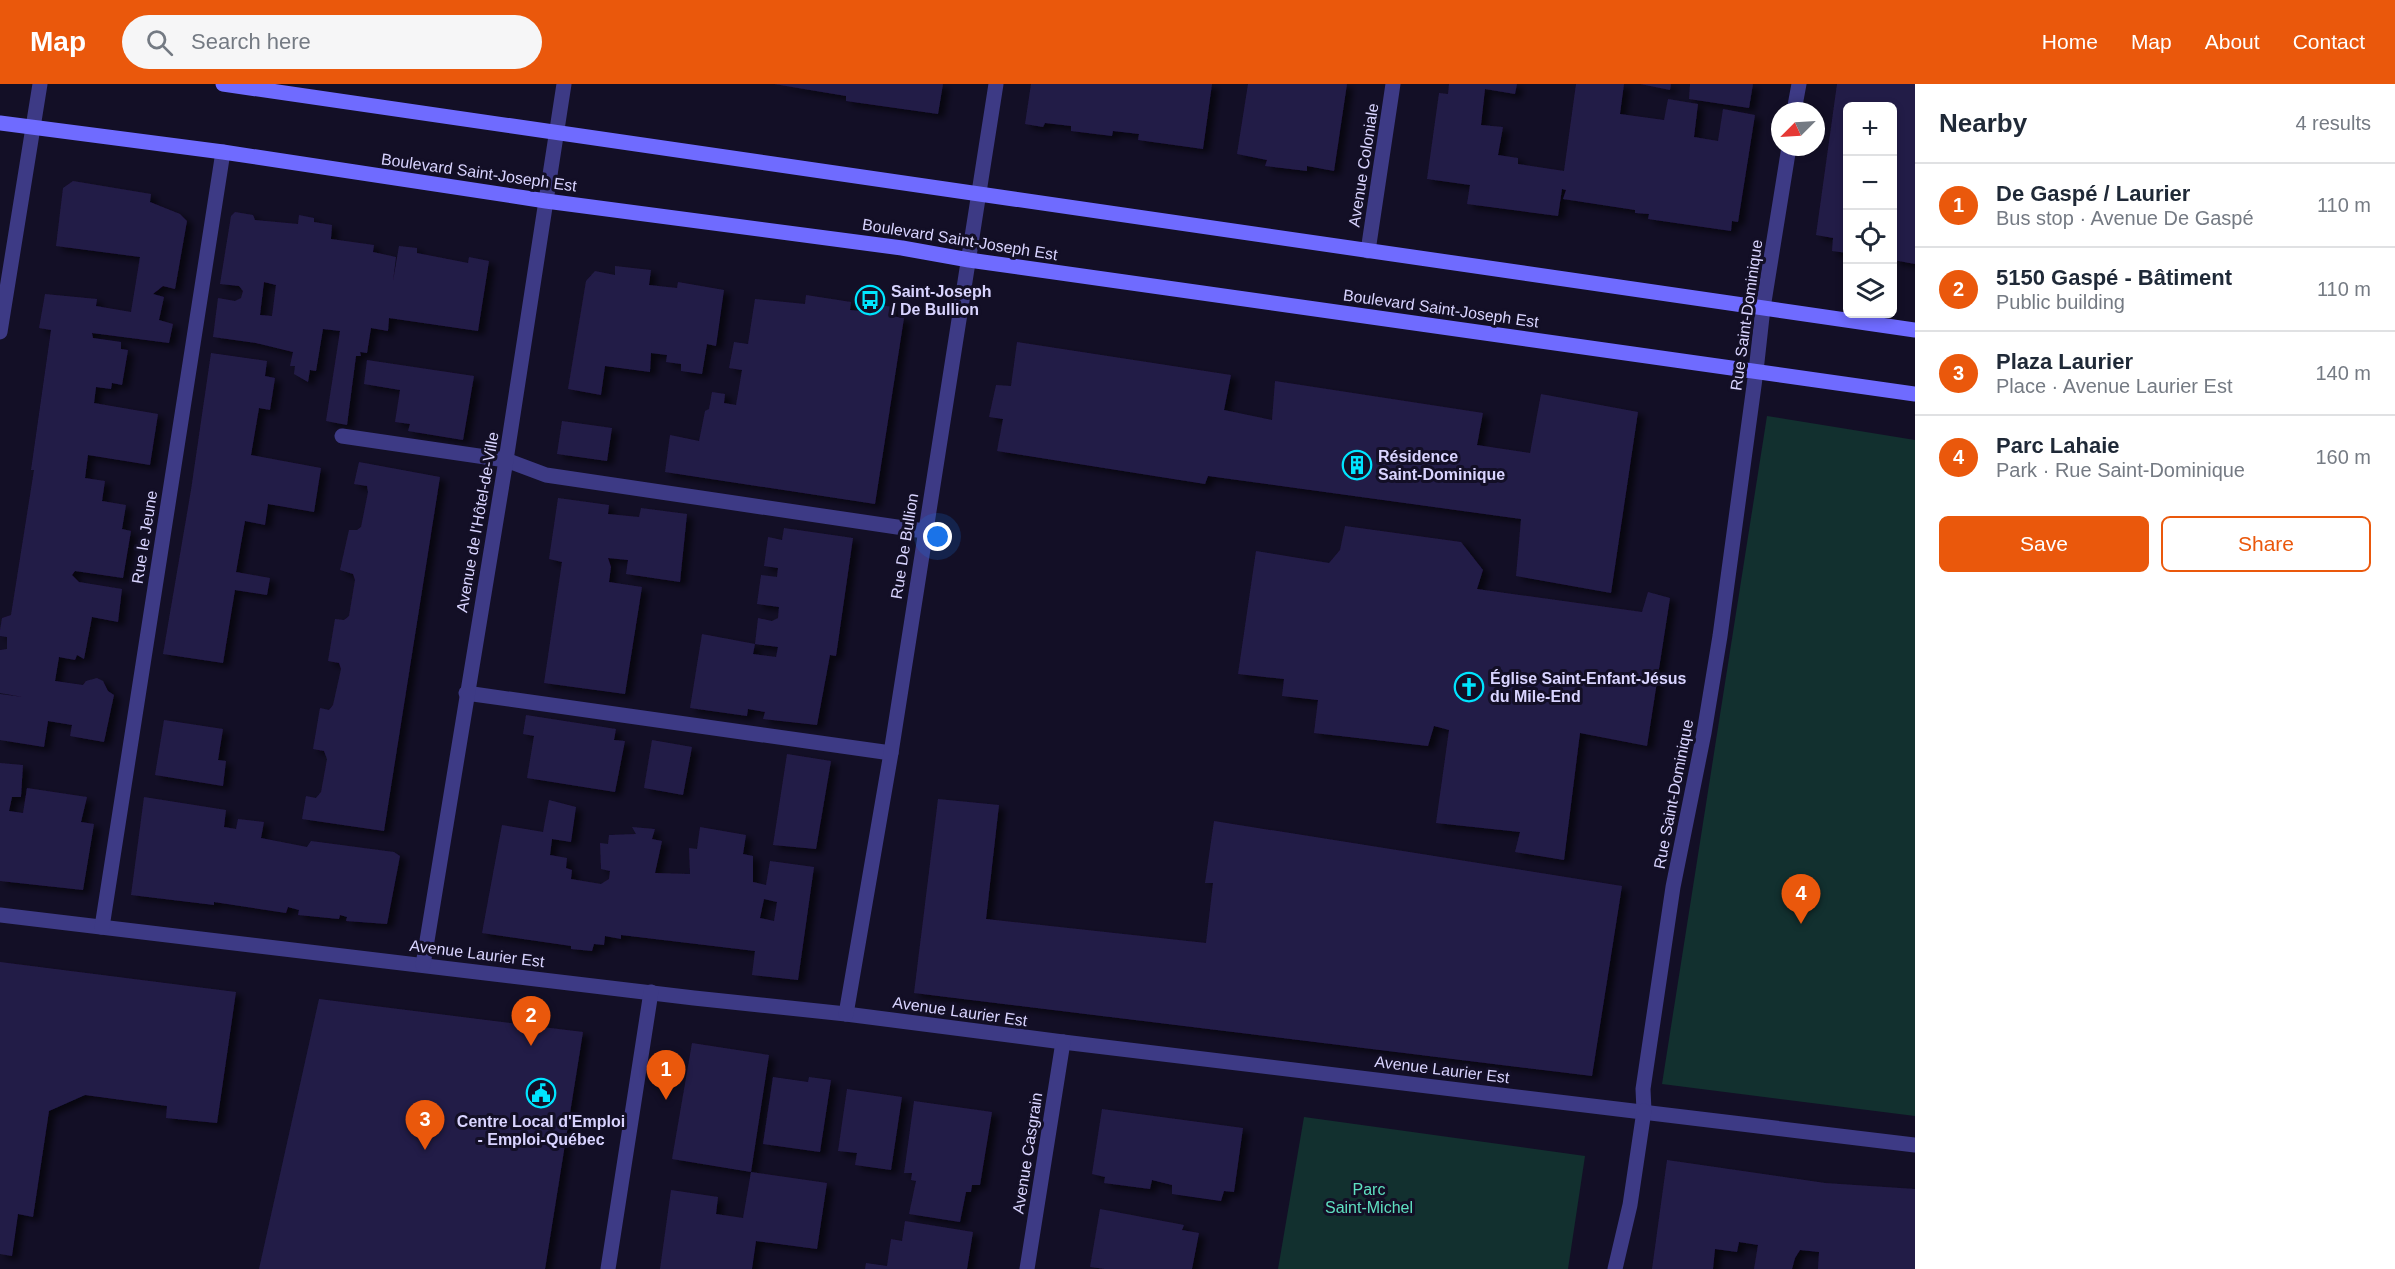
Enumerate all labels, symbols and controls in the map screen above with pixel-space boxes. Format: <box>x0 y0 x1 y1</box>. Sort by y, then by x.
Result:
search box <box>122 15 542 69</box>
text: Map <box>30 26 86 57</box>
icon: search <box>143 26 176 59</box>
text: Search here <box>191 29 311 54</box>
text: Home <box>2042 30 2098 53</box>
text: Map <box>2131 30 2172 53</box>
text: About <box>2205 30 2260 53</box>
text: Contact <box>2293 30 2365 53</box>
street label: Avenue Coloniale <box>1345 102 1382 228</box>
north arrow <box>1771 102 1825 156</box>
map controls <box>1843 102 1897 318</box>
button: + <box>1843 102 1897 156</box>
text: Nearby <box>1939 108 2027 138</box>
text: 4 results <box>2295 112 2371 134</box>
street label: Boulevard Saint-Joseph Est <box>380 150 578 195</box>
button: − <box>1843 156 1897 210</box>
text: De Gaspé / Laurier <box>1996 181 2190 206</box>
text: 1 <box>1953 194 1964 216</box>
text: 110 m <box>2317 194 2371 216</box>
text: Bus stop · Avenue De Gaspé <box>1996 207 2254 229</box>
button: locate <box>1843 210 1897 264</box>
street label: Boulevard Saint-Joseph Est <box>861 216 1059 263</box>
street label: Rue Saint-Dominique <box>1727 238 1766 392</box>
button: layers <box>1843 264 1897 318</box>
text: 5150 Gaspé - Bâtiment <box>1996 265 2232 290</box>
text: 2 <box>1953 278 1964 300</box>
text: 110 m <box>2317 278 2371 300</box>
place label: Saint-Joseph / De Bullion <box>891 283 991 318</box>
bus stop icon: Saint-Joseph / De Bullion <box>854 284 886 316</box>
street label: Boulevard Saint-Joseph Est <box>1342 286 1540 331</box>
text: Public building <box>1996 291 2125 313</box>
text: Plaza Laurier <box>1996 349 2133 374</box>
text: 3 <box>1953 362 1964 384</box>
text: 140 m <box>2315 362 2371 384</box>
text: Place · Avenue Laurier Est <box>1996 375 2232 397</box>
street label: Avenue de l'Hôtel-de-Ville <box>453 430 502 614</box>
text: Parc Lahaie <box>1996 433 2120 458</box>
text: 4 <box>1953 446 1964 468</box>
text: 160 m <box>2315 446 2371 468</box>
place label: Résidence Saint-Dominique <box>1378 448 1505 483</box>
building icon: Résidence Saint-Dominique <box>1341 449 1373 481</box>
text: Park · Rue Saint-Dominique <box>1996 459 2245 481</box>
street label: Rue le Jeune <box>129 489 160 585</box>
street label: Rue De Bullion <box>888 492 921 600</box>
button: Save <box>1939 516 2149 572</box>
button: Share <box>2161 516 2371 572</box>
your location <box>923 522 952 551</box>
place label: Église Saint-Enfant-Jésus du Mile-End <box>1490 669 1687 705</box>
church icon: Église Saint-Enfant-Jésus du Mile-End <box>1453 671 1485 703</box>
street label: Rue Saint-Dominique <box>1651 718 1696 870</box>
pin: 4 <box>1782 874 1820 924</box>
street label: Avenue Laurier Est <box>409 937 546 970</box>
street label: Avenue Laurier Est <box>892 994 1029 1029</box>
pin: 2 <box>512 996 550 1046</box>
pin: 1 <box>646 1050 686 1100</box>
street label: Avenue Laurier Est <box>1374 1053 1511 1086</box>
public building icon: Centre Local d'Emploi - Emploi-Québec <box>525 1077 557 1109</box>
street label: Avenue Casgrain <box>1010 1091 1045 1215</box>
pin: 3 <box>406 1100 444 1150</box>
place label: Centre Local d'Emploi - Emploi-Québec <box>457 1113 625 1148</box>
park label: Parc Saint-Michel <box>1325 1181 1413 1216</box>

